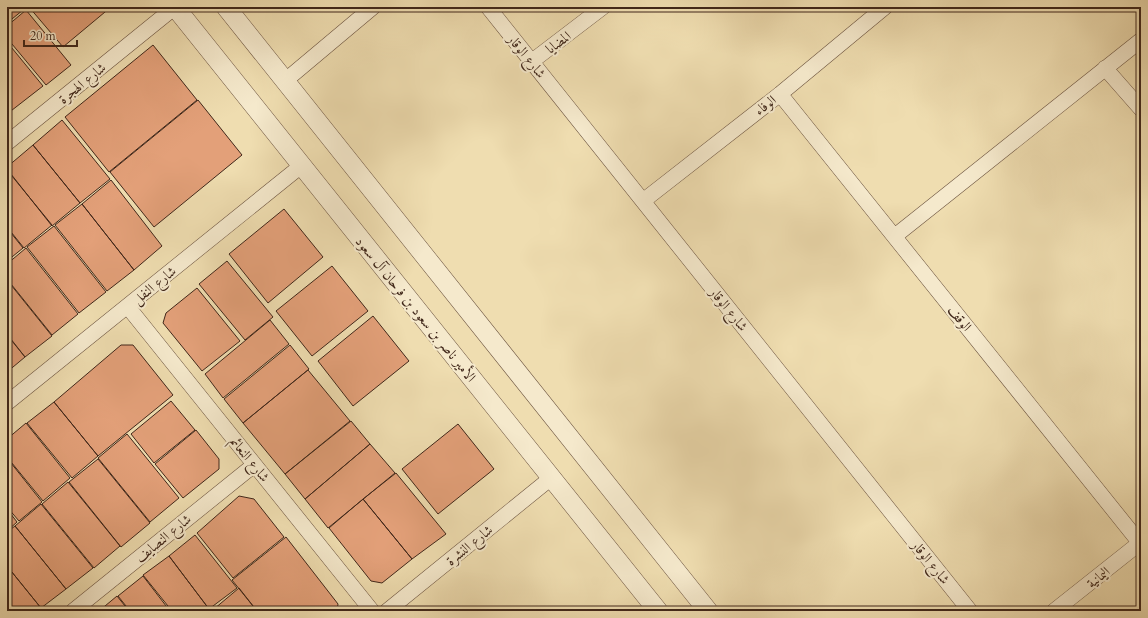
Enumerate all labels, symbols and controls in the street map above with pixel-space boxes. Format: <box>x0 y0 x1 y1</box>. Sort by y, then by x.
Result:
scale bar <box>24 22 77 48</box>
street label: المضايا <box>542 27 575 58</box>
text: 20 m <box>30 28 57 44</box>
street label: شارع الوقار <box>500 29 550 84</box>
street label: شارع الهجرة <box>55 58 111 110</box>
street label: الوفاء <box>750 91 780 120</box>
street label: الأمير ناصر بن سعود بن فرحان آل سعود <box>351 232 481 386</box>
street label: شارع النفل <box>128 262 182 310</box>
street label: شارع الوقار <box>702 282 752 337</box>
street label: الوقف <box>943 301 976 335</box>
street label: شارع النعائم <box>223 432 274 488</box>
street label: شارع النصايف <box>131 510 197 568</box>
street label: شارع النشرة <box>442 521 498 572</box>
street label: شارع الوقار <box>904 535 954 590</box>
street label: اليمانية <box>1083 562 1114 593</box>

